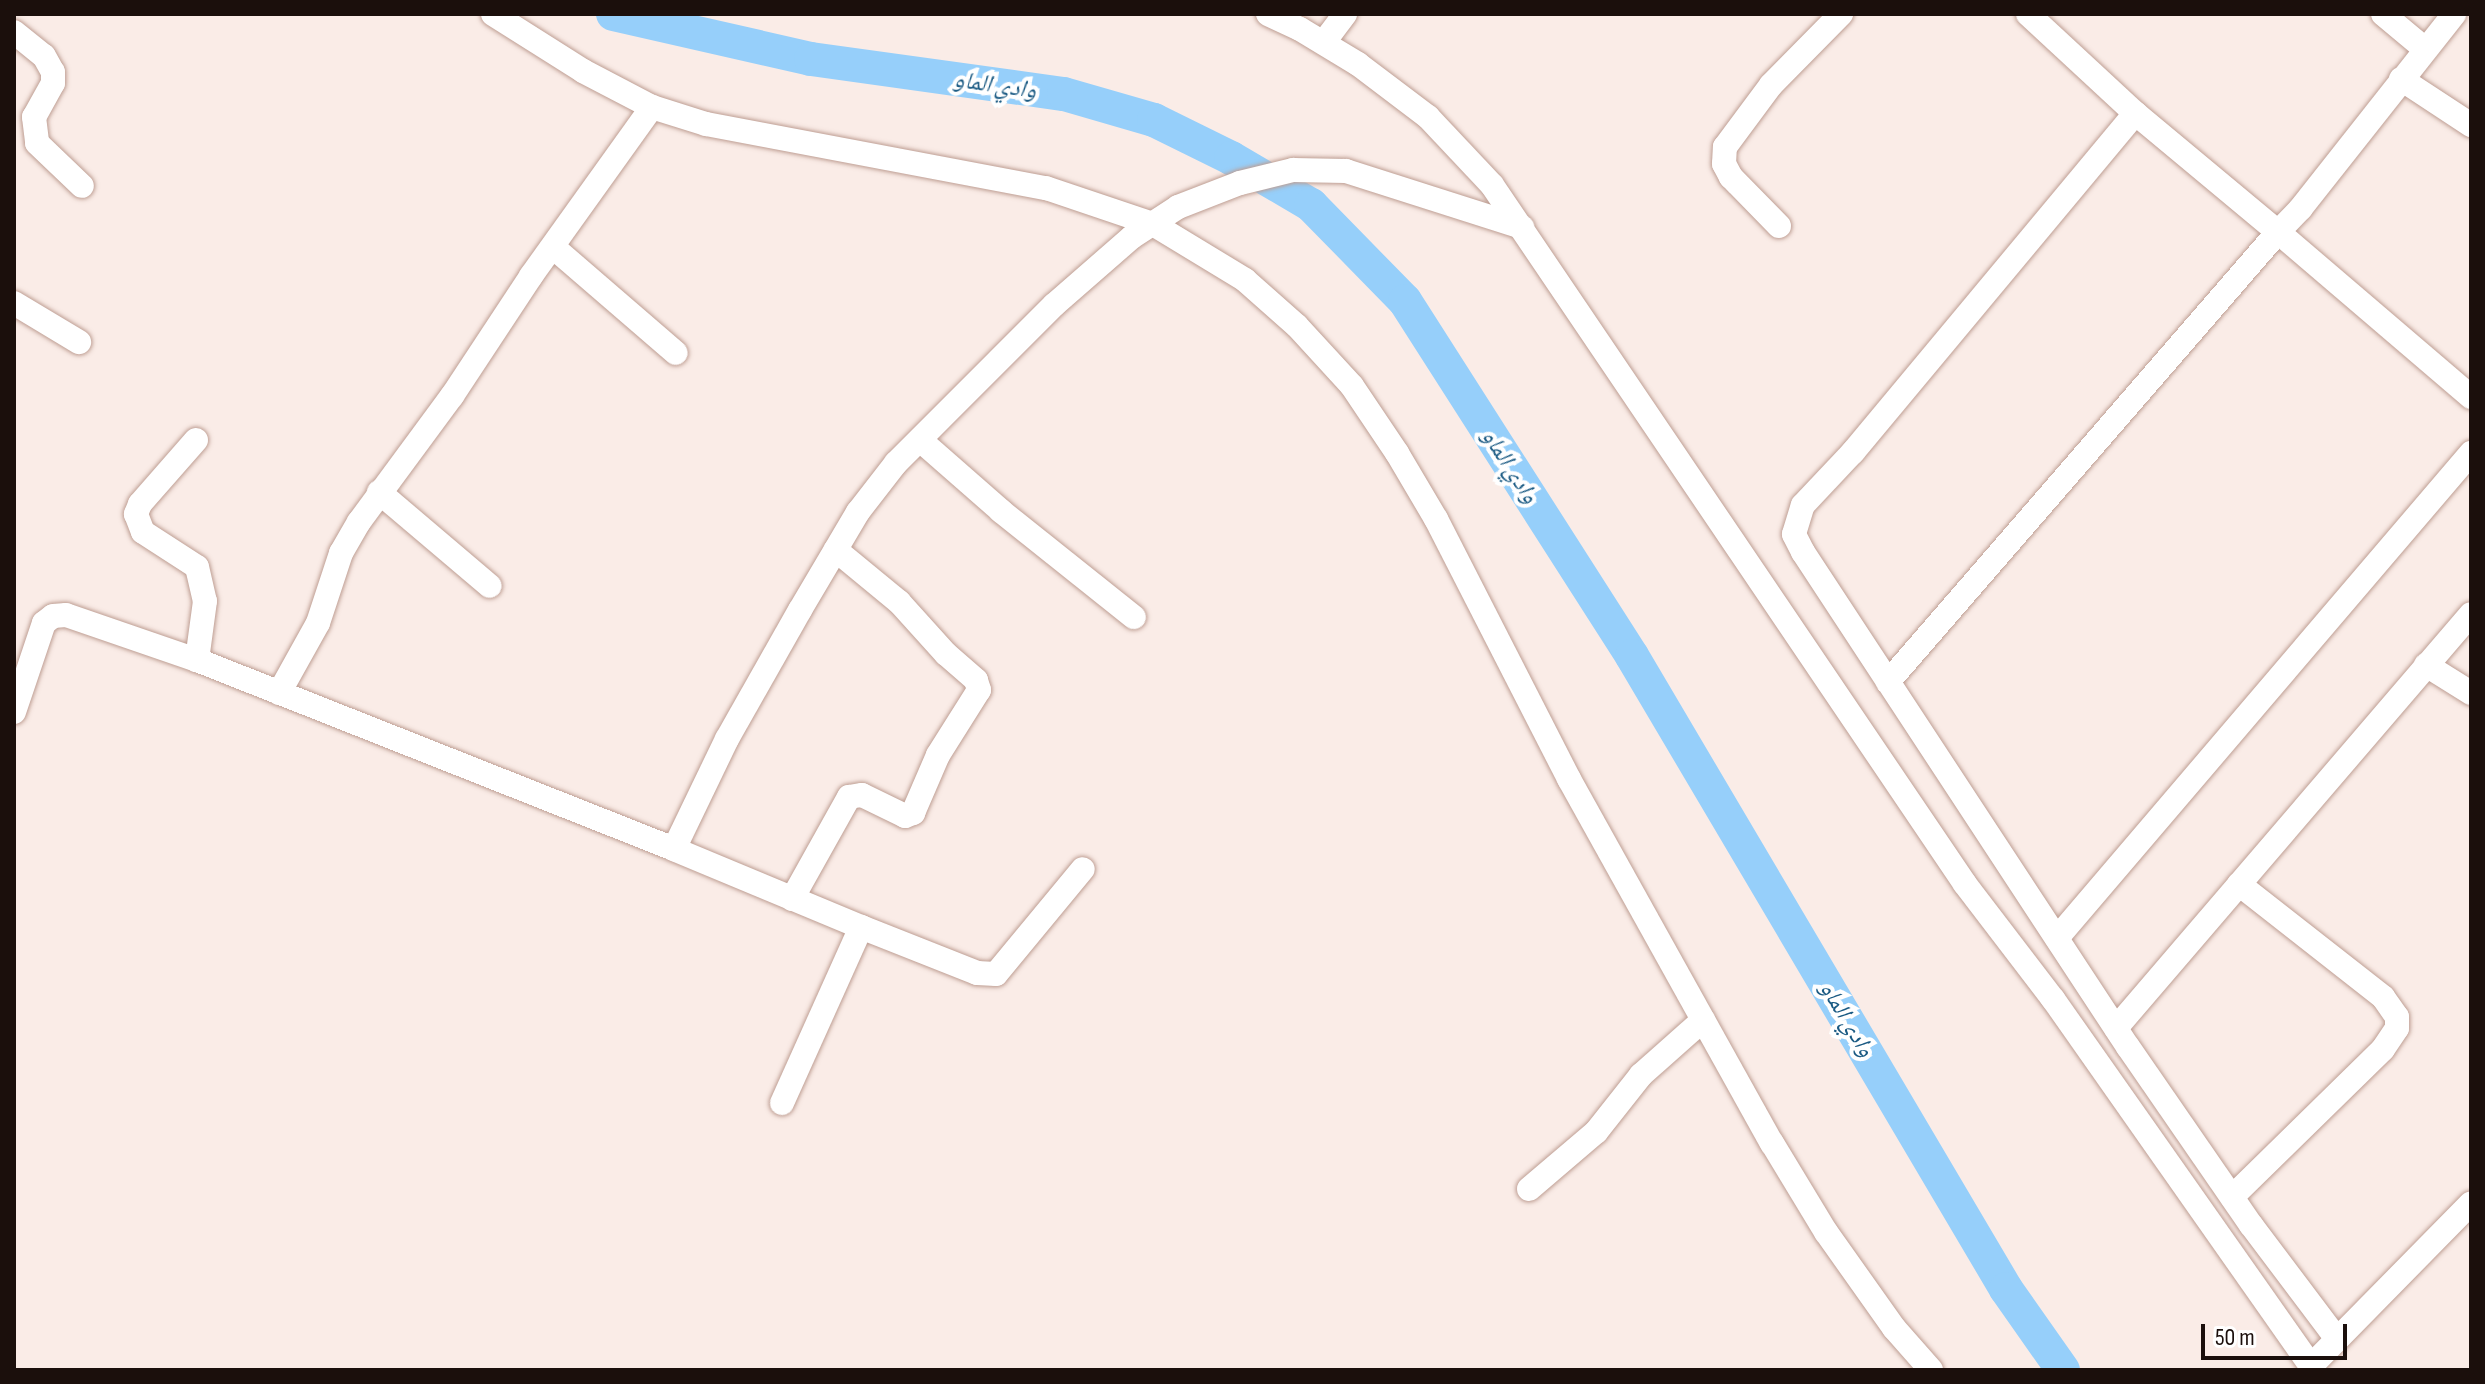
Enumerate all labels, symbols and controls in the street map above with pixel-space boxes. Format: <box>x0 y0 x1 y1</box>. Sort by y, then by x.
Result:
water label: وادي الماو <box>952 65 1038 105</box>
water label: وادي الماو <box>1475 423 1545 509</box>
water label: وادي الماو <box>1813 976 1881 1062</box>
scale bar <box>2205 1308 2351 1358</box>
text: 50 m <box>2215 1323 2255 1352</box>

